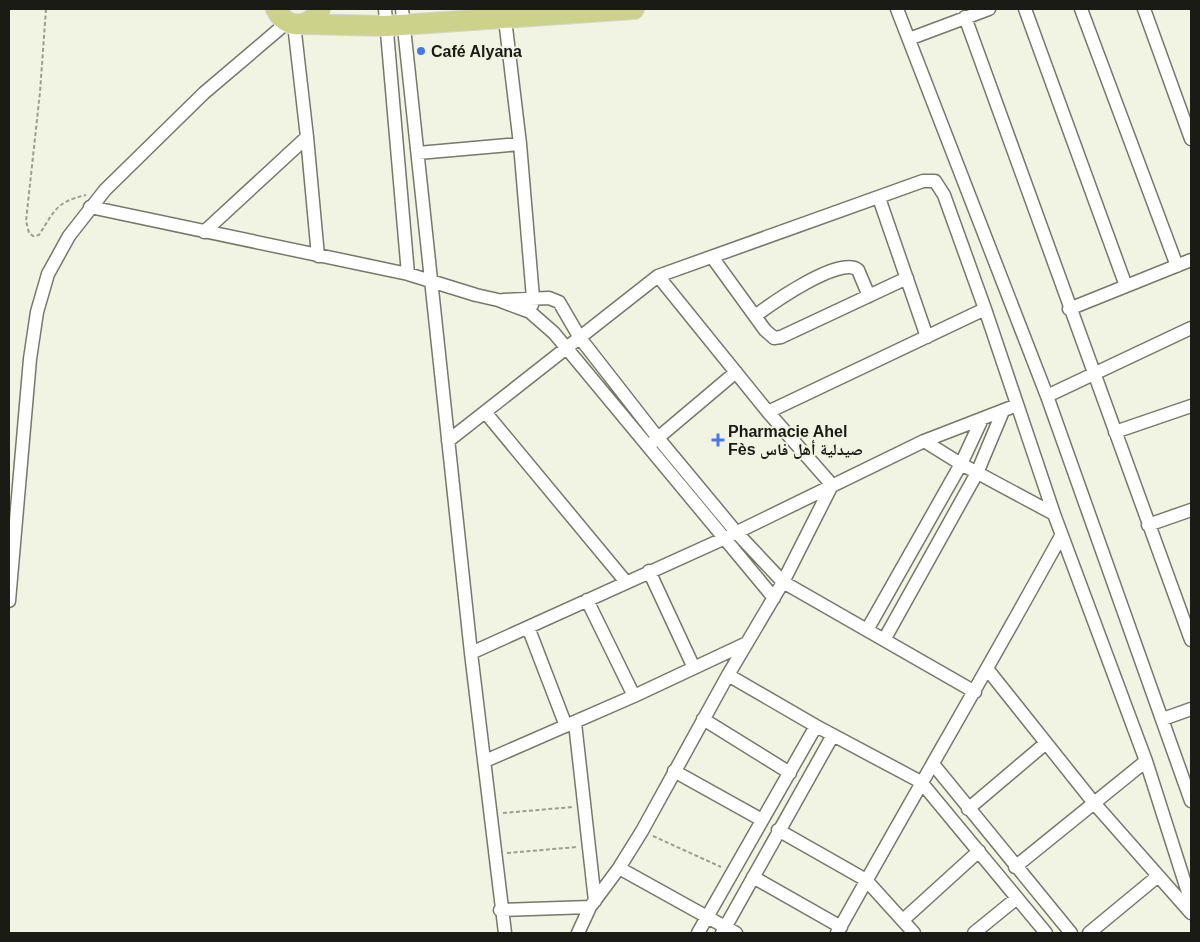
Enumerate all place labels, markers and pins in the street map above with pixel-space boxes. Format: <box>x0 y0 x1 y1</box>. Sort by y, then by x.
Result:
place label: Café Alyana <box>431 43 522 60</box>
marker: Café Alyana <box>415 45 427 57</box>
place label: Pharmacie Ahel Fès صيدلية أهل فاس <box>728 423 863 459</box>
marker: Pharmacie Ahel Fès صيدلية أهل فاس <box>712 434 724 446</box>

